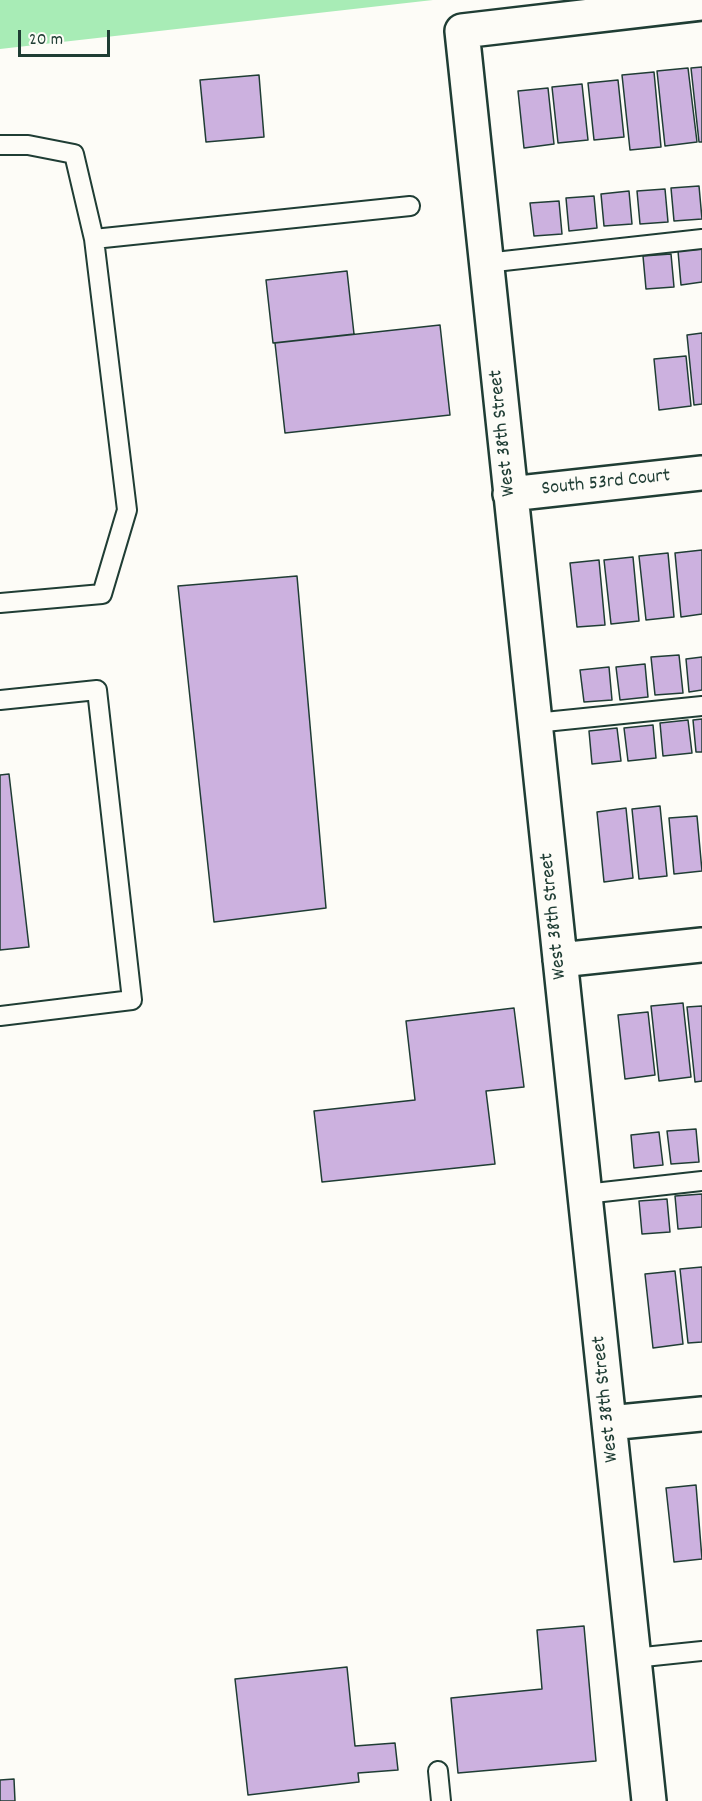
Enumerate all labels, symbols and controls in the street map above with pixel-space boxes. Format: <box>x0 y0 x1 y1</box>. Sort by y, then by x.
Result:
scale bar <box>21 18 112 56</box>
text: 20 m <box>29 28 63 53</box>
street label: West 38th Street <box>485 368 523 498</box>
street label: South 53rd Court <box>541 465 671 503</box>
street label: West 38th Street <box>536 851 574 981</box>
street label: West 38th Street <box>588 1334 626 1464</box>

